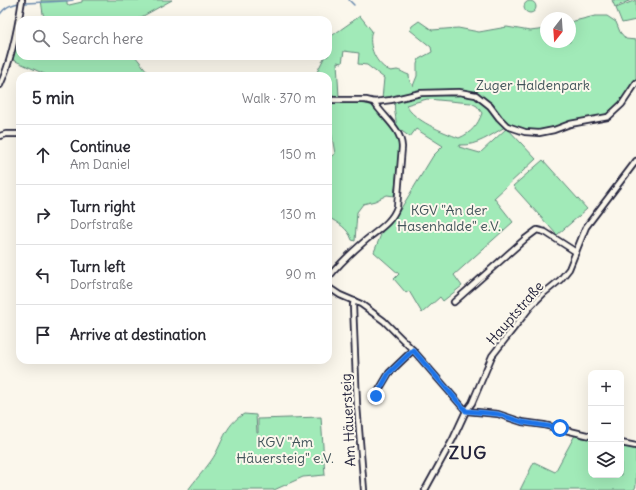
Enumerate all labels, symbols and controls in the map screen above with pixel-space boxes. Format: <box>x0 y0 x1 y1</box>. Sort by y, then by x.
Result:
north arrow <box>540 12 576 48</box>
search box <box>16 16 332 60</box>
icon: search <box>30 27 52 49</box>
text: Search here <box>62 29 143 48</box>
park label: Zuger Haldenpark <box>476 76 590 94</box>
text: 5 min <box>32 87 74 109</box>
text: Walk · 370 m <box>242 90 316 107</box>
text: Continue <box>70 137 131 156</box>
icon: ahead <box>32 144 54 166</box>
text: 150 m <box>280 146 316 163</box>
text: Am Daniel <box>70 156 130 173</box>
text: Turn right <box>70 197 135 216</box>
park label: KGV "An der Hasenhalde" e.V. <box>397 201 501 235</box>
icon: right <box>32 204 54 226</box>
text: 130 m <box>280 206 316 223</box>
text: Dorfstraße <box>70 216 133 233</box>
text: Turn left <box>70 257 125 276</box>
icon: left <box>32 264 54 286</box>
text: 90 m <box>285 266 316 283</box>
text: Dorfstraße <box>70 276 133 293</box>
street label: Hauptstraße <box>482 277 548 349</box>
icon: arrive <box>32 324 54 346</box>
text: Arrive at destination <box>70 325 206 344</box>
map controls <box>588 370 624 478</box>
button: + <box>588 370 624 406</box>
street label: Am Häuersteig <box>337 373 359 467</box>
route end <box>367 387 385 405</box>
button: − <box>588 406 624 442</box>
route start <box>551 419 569 437</box>
park label: KGV "Am Häuersteig" e.V. <box>236 433 334 467</box>
district label: ZUG <box>449 441 487 464</box>
button: layers <box>588 442 624 478</box>

